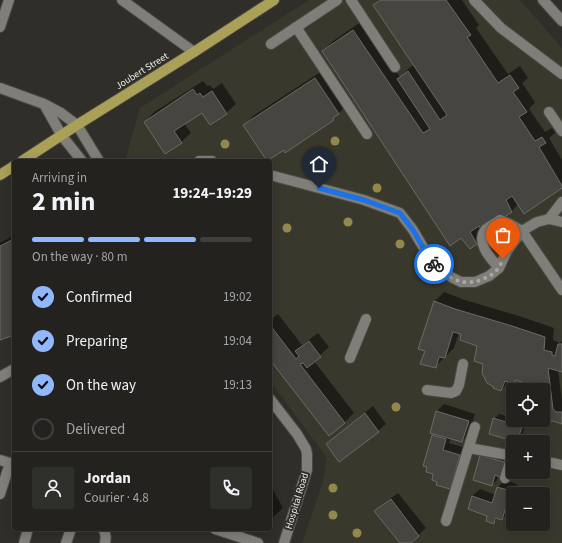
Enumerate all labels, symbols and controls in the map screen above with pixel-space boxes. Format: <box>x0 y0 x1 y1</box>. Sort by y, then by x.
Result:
street label: Joubert Street <box>113 49 172 93</box>
pin <box>302 147 336 188</box>
icon: home <box>308 153 330 175</box>
text: Arriving in <box>32 169 87 187</box>
text: 2 min <box>32 183 95 220</box>
text: 19:24–19:29 <box>172 183 252 204</box>
pin <box>486 218 520 259</box>
icon: bag <box>492 224 514 246</box>
courier <box>414 244 454 284</box>
text: On the way · 80 m <box>32 248 127 266</box>
icon: bike <box>423 253 445 275</box>
icon: check <box>32 286 54 308</box>
text: Confirmed <box>66 287 132 308</box>
text: 19:02 <box>223 288 252 306</box>
icon: check <box>32 330 54 352</box>
text: Preparing <box>66 331 127 352</box>
text: 19:04 <box>223 332 252 350</box>
icon: check <box>32 374 54 396</box>
text: On the way <box>66 375 136 396</box>
text: 19:13 <box>223 376 252 394</box>
map controls <box>506 383 550 531</box>
button: locate <box>506 383 550 427</box>
text: Delivered <box>66 419 125 440</box>
button: + <box>506 435 550 479</box>
button: person <box>32 467 74 509</box>
button: phone <box>210 467 252 509</box>
text: Jordan <box>84 468 131 489</box>
street label: Hospital Road <box>282 471 312 531</box>
button: − <box>506 487 550 531</box>
text: Courier · 4.8 <box>84 489 149 507</box>

